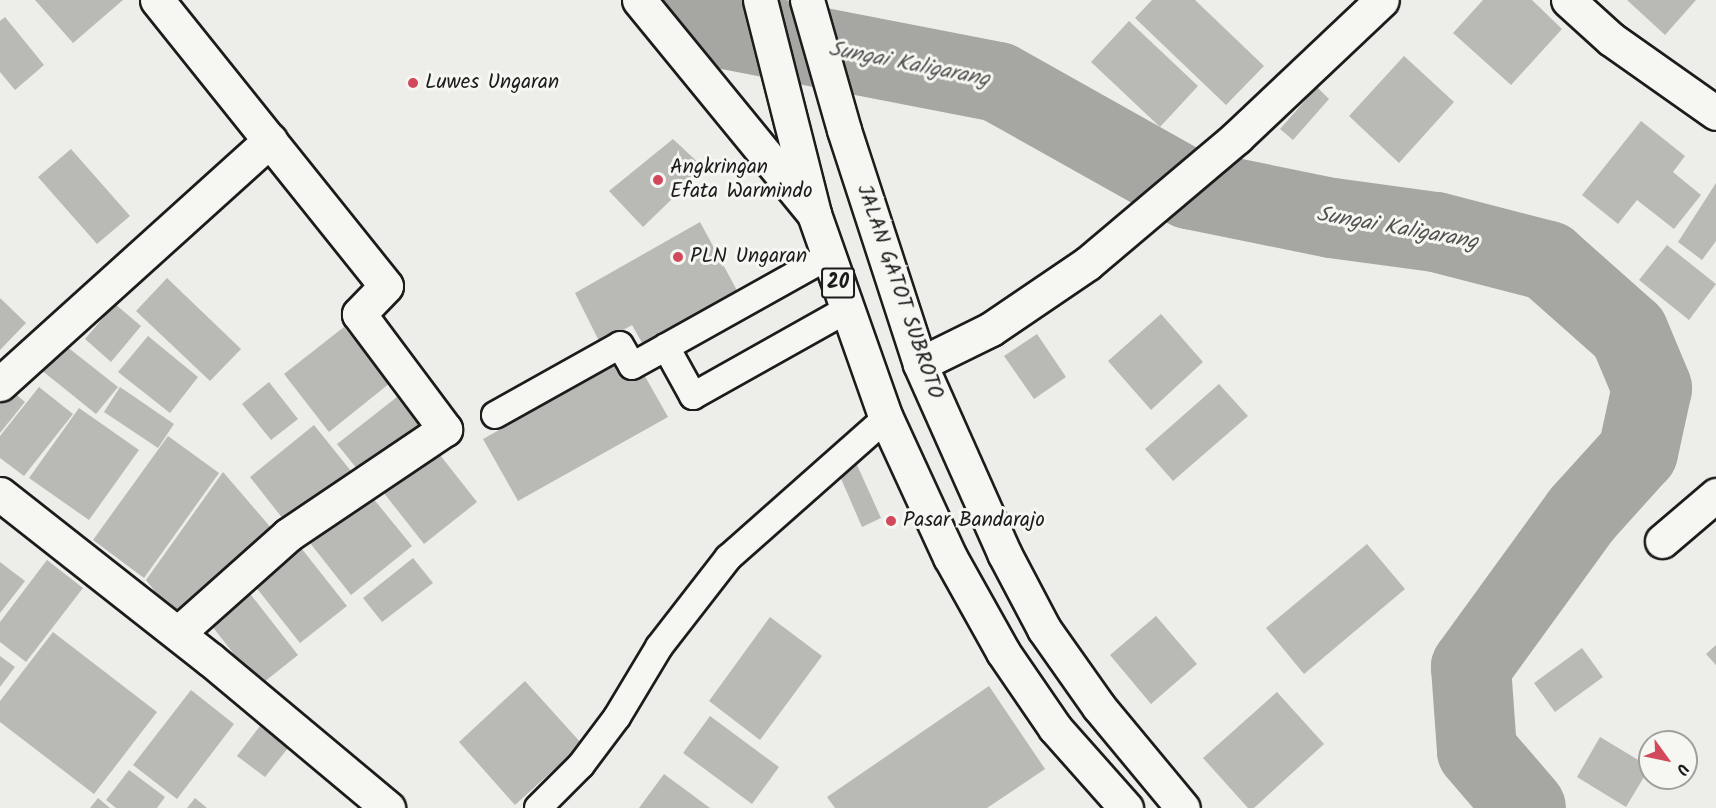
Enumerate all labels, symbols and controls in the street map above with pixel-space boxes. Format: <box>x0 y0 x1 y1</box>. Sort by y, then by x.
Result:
water label: Sungai Kaligarang <box>826 36 992 94</box>
place label: Luwes Ungaran <box>425 70 559 96</box>
marker: Luwes Ungaran <box>406 76 420 90</box>
place label: Angkringan Efata Warmindo <box>670 155 813 205</box>
marker: Angkringan Efata Warmindo <box>651 173 665 187</box>
street label: JALAN GATOT SUBROTO <box>850 181 948 403</box>
water label: Sungai Kaligarang <box>1314 202 1480 256</box>
place label: PLN Ungaran <box>690 244 807 270</box>
marker: PLN Ungaran <box>671 250 685 264</box>
road number: 20 <box>820 266 856 300</box>
place label: Pasar Bandarajo <box>903 508 1045 534</box>
marker: Pasar Bandarajo <box>884 514 898 528</box>
north arrow <box>1638 730 1698 790</box>
text: U <box>1669 758 1695 780</box>

